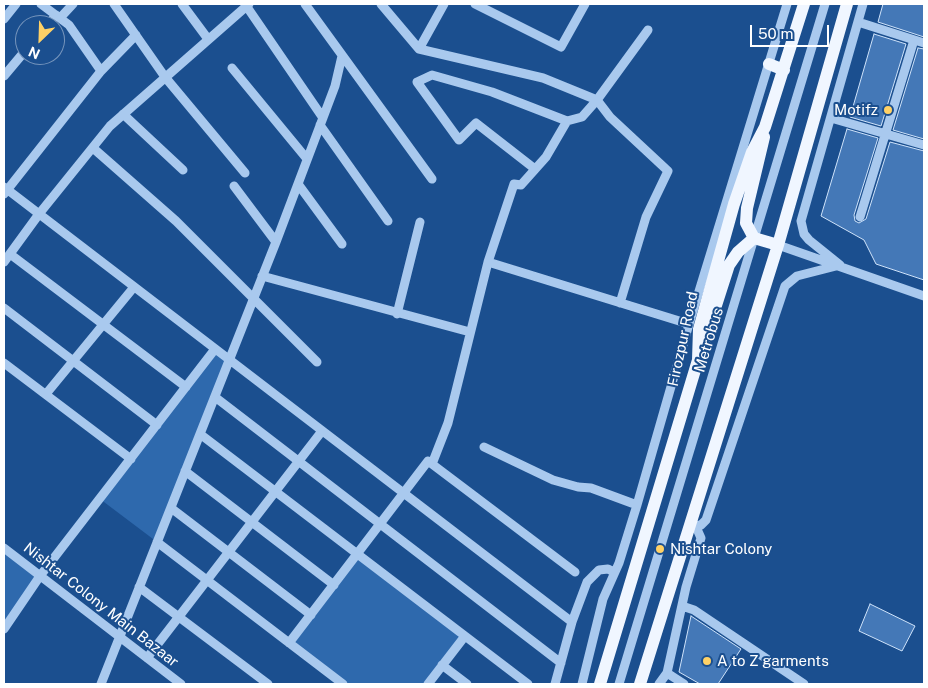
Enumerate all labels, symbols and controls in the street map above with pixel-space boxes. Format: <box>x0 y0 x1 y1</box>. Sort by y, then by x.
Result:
north arrow <box>15 15 65 65</box>
scale bar <box>753 15 832 47</box>
text: 50 m <box>758 25 793 42</box>
text: N <box>26 43 43 62</box>
place label: Motifz <box>834 101 878 119</box>
marker: Motifz <box>882 104 894 116</box>
street label: Firozpur Road <box>664 290 702 388</box>
street label: Metrobus <box>691 306 727 374</box>
street label: Nishtar Colony Main Bazaar <box>20 539 182 671</box>
place label: Nishtar Colony <box>670 540 772 558</box>
marker: Nishtar Colony <box>654 543 666 555</box>
place label: A to Z garments <box>717 652 829 670</box>
marker: A to Z garments <box>701 655 713 667</box>

